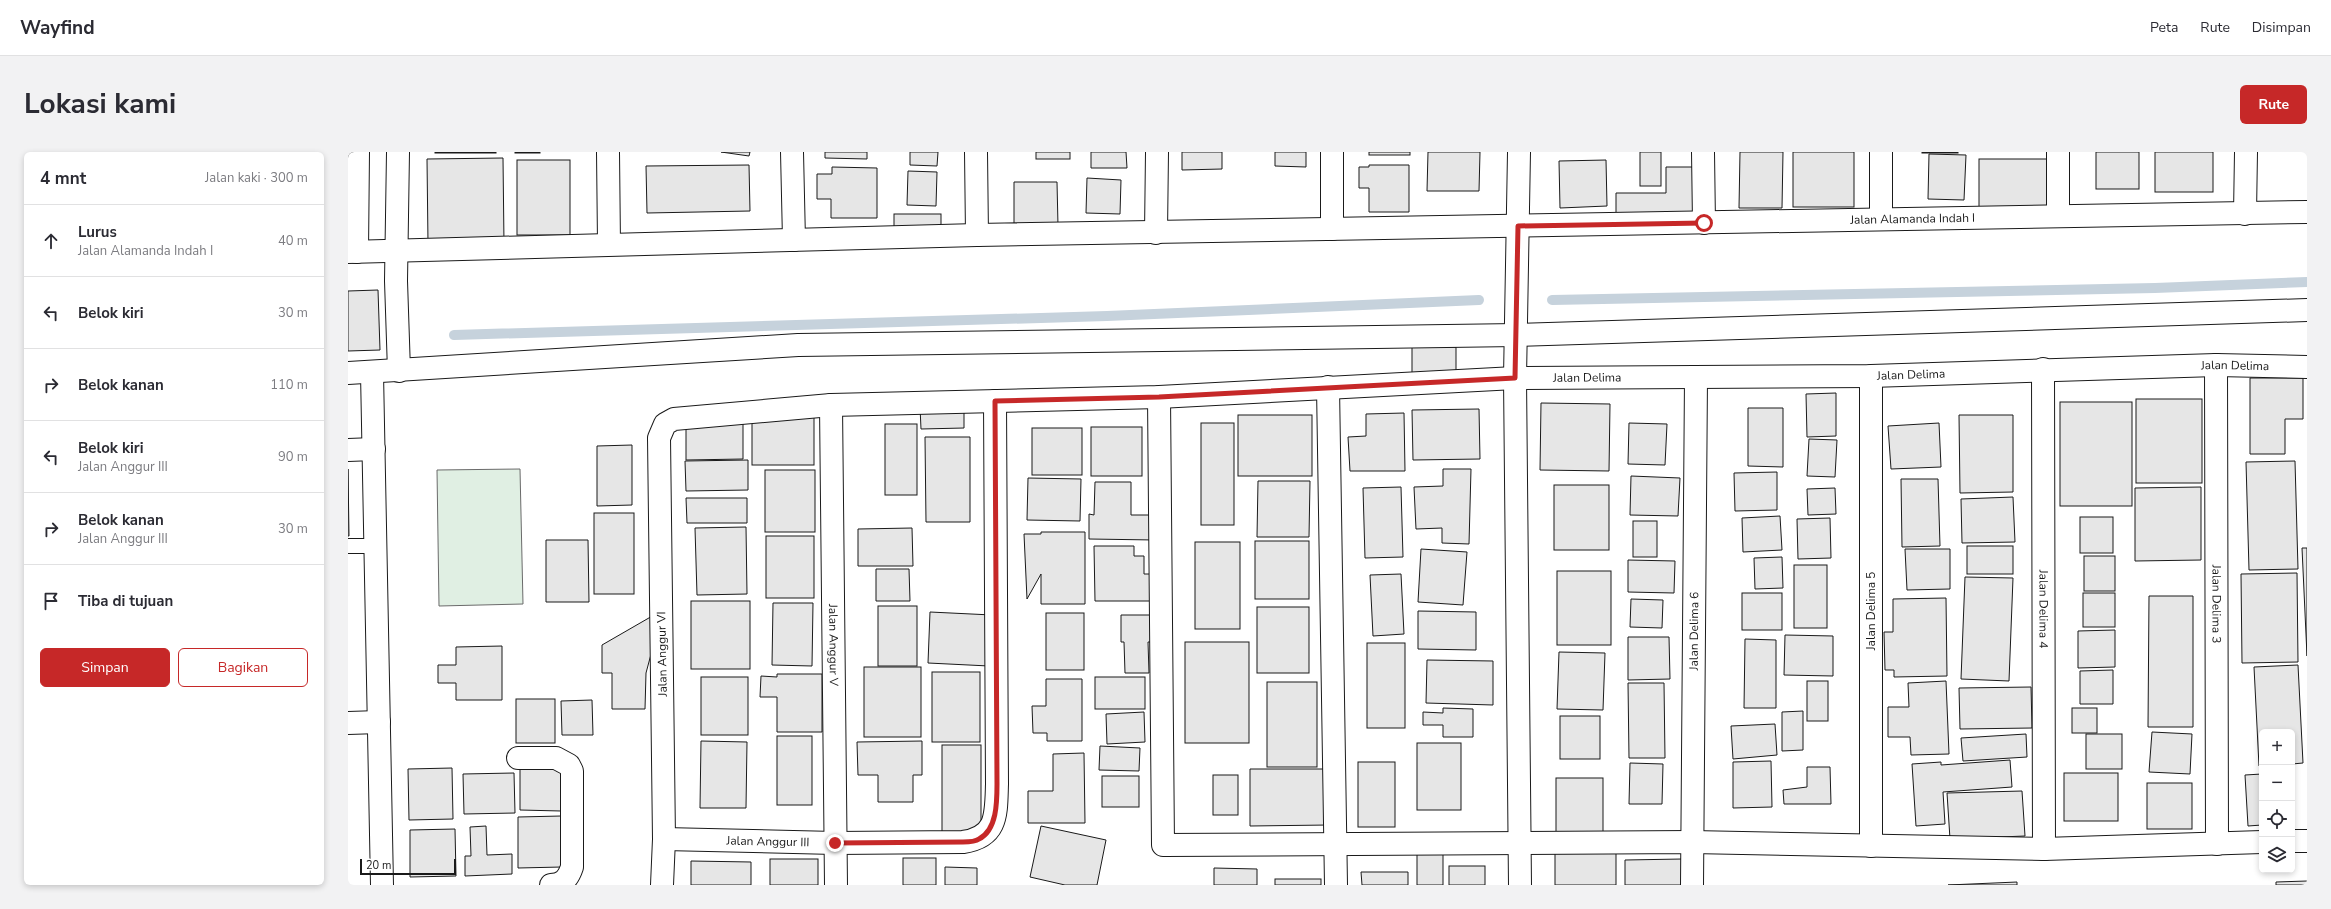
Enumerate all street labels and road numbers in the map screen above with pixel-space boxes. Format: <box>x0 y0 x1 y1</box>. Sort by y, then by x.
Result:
street label: Jalan Alamanda Indah I <box>1849 210 1975 228</box>
street label: Jalan Delima <box>2200 357 2269 374</box>
street label: Jalan Delima <box>1876 366 1946 384</box>
street label: Jalan Delima <box>1552 369 1621 386</box>
street label: Jalan Delima 3 <box>2208 564 2225 643</box>
street label: Jalan Delima 4 <box>2035 569 2052 648</box>
street label: Jalan Delima 5 <box>1863 572 1879 651</box>
street label: Jalan Delima 6 <box>1686 592 1702 671</box>
street label: Jalan Anggur V <box>825 603 842 687</box>
street label: Jalan Anggur VI <box>653 611 671 698</box>
street label: Jalan Anggur III <box>725 832 810 850</box>

